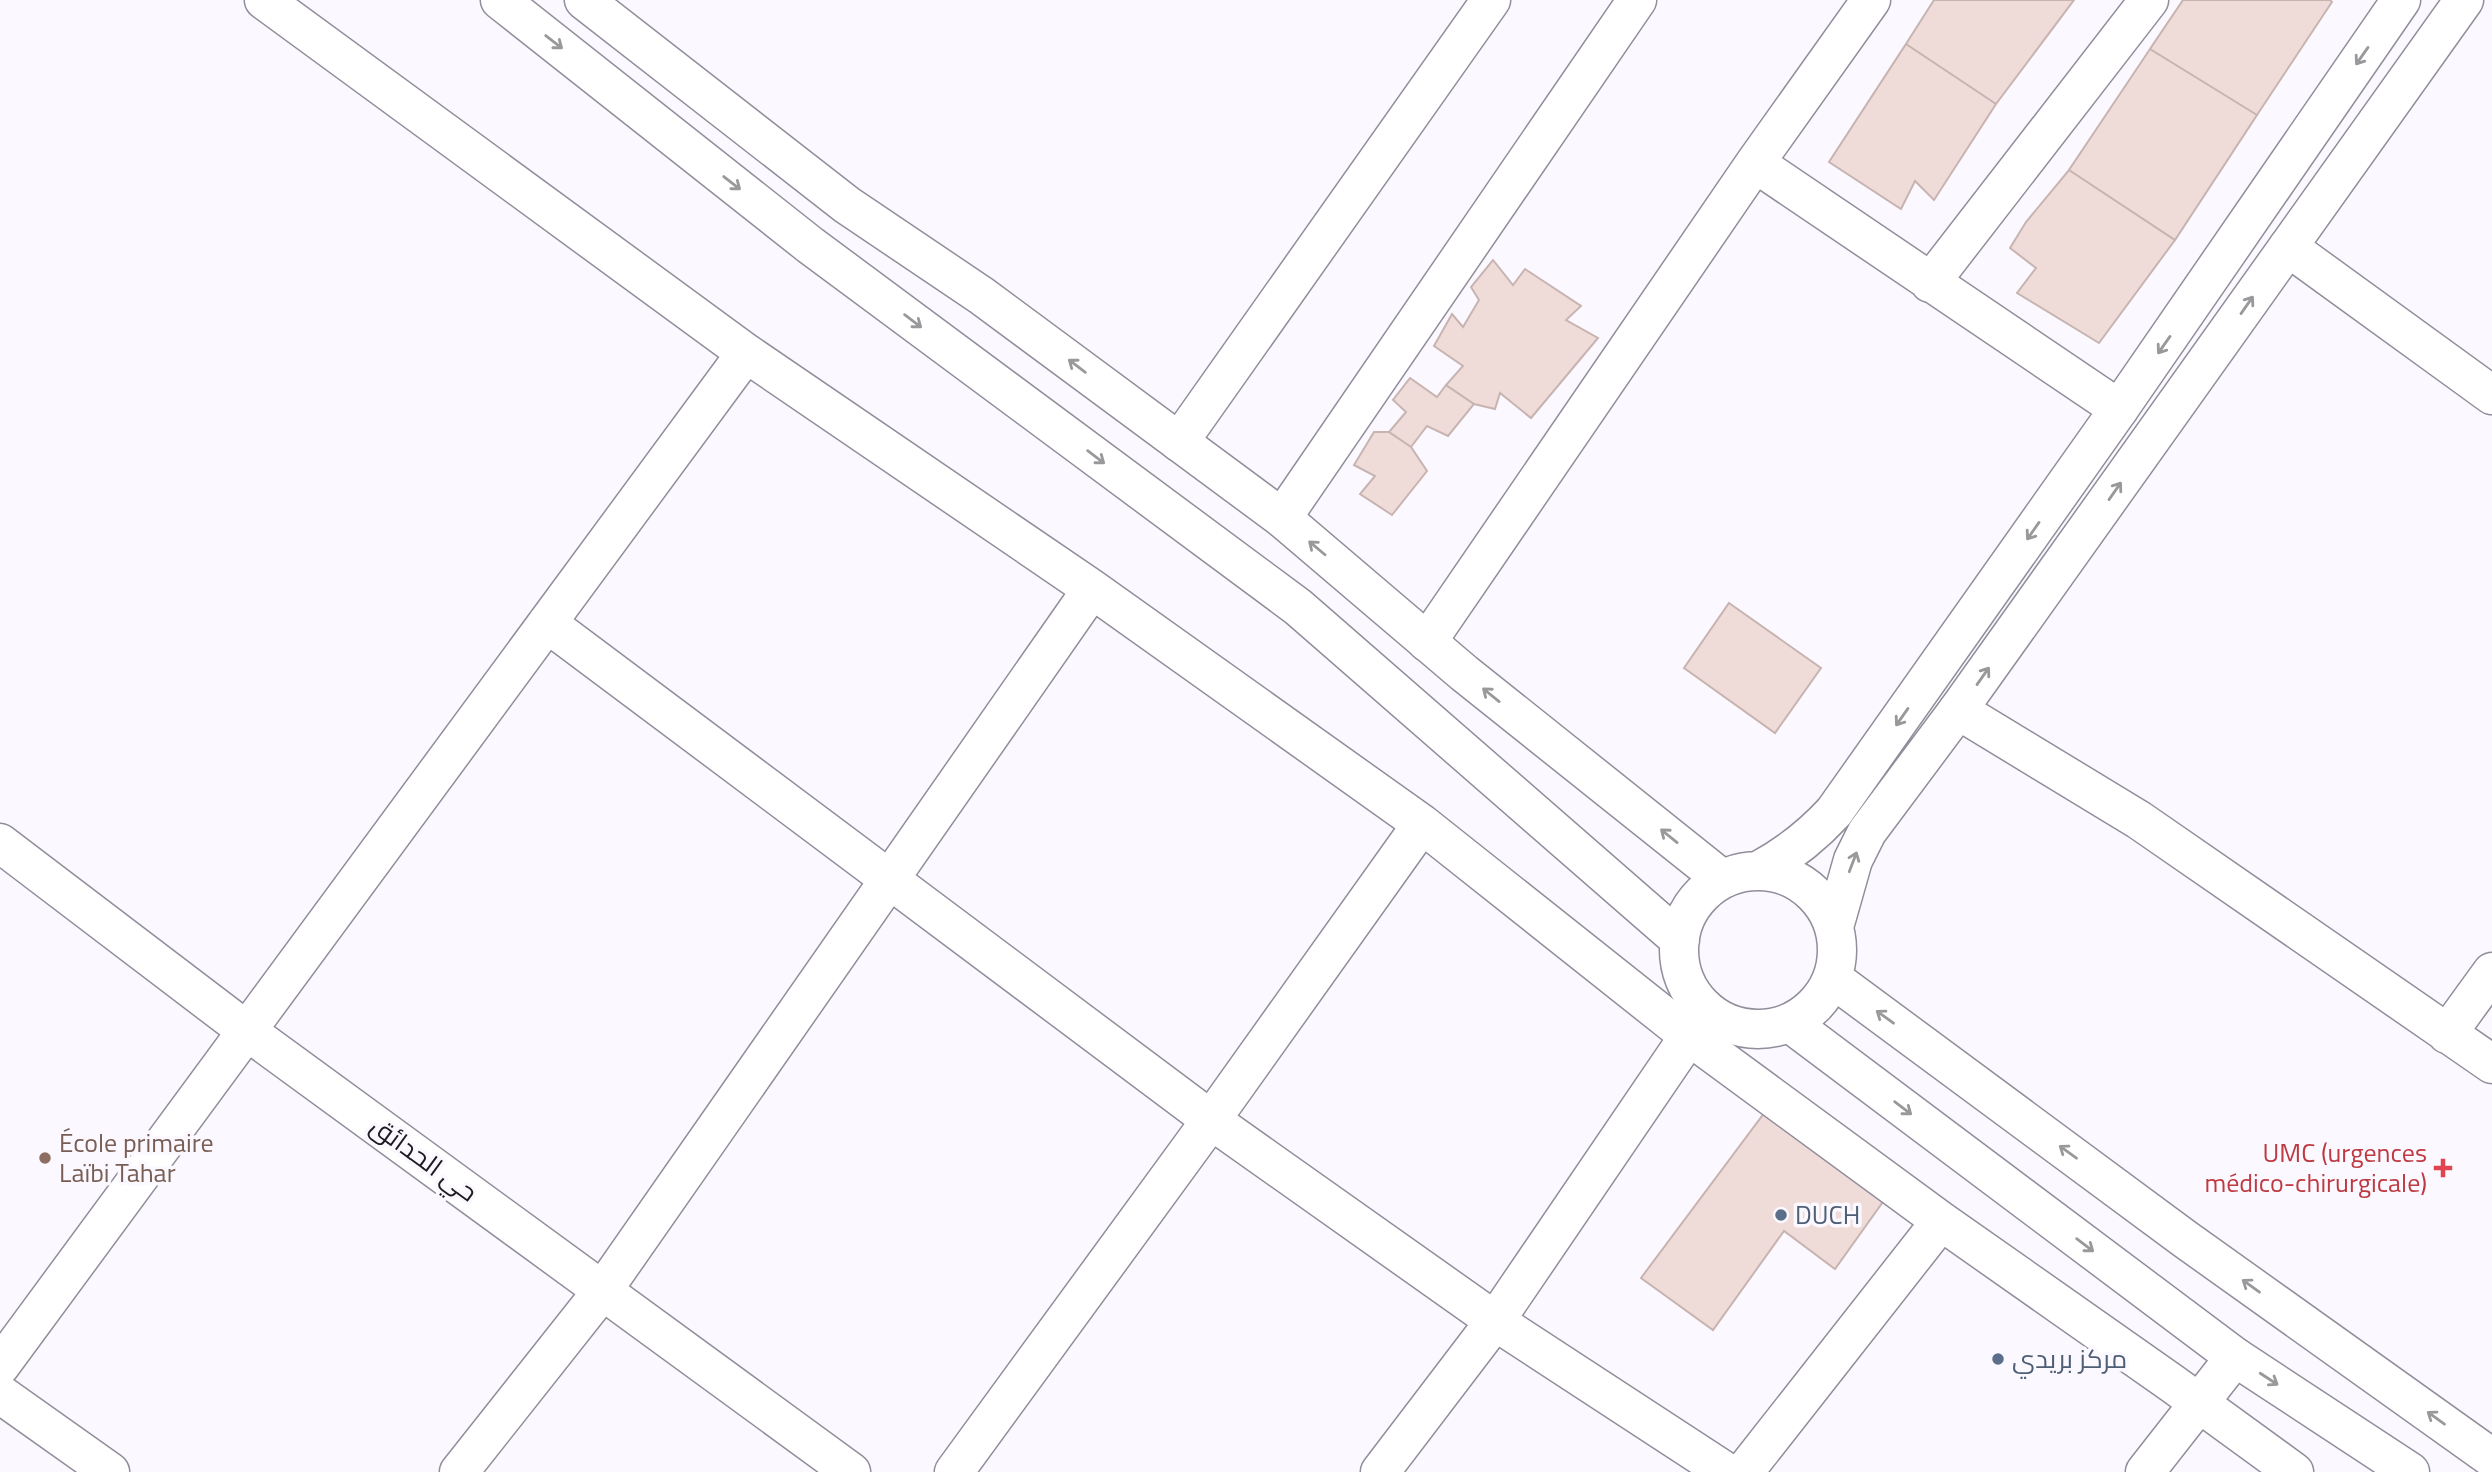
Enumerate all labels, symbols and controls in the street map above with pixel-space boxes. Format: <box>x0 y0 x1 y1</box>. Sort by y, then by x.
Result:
one-way arrow <box>544 35 562 50</box>
one-way arrow <box>2355 46 2369 65</box>
one-way arrow <box>723 176 741 191</box>
one-way arrow <box>2240 296 2254 315</box>
one-way arrow <box>903 314 922 329</box>
one-way arrow <box>2157 334 2171 354</box>
one-way arrow <box>1068 359 1087 374</box>
one-way arrow <box>1086 450 1105 464</box>
one-way arrow <box>2108 482 2122 501</box>
one-way arrow <box>2026 521 2040 540</box>
one-way arrow <box>1308 540 1326 556</box>
one-way arrow <box>1976 667 1990 686</box>
one-way arrow <box>1482 687 1501 702</box>
one-way arrow <box>1895 707 1909 726</box>
one-way arrow <box>1660 829 1679 844</box>
one-way arrow <box>1848 852 1861 874</box>
one-way arrow <box>1876 1010 1895 1024</box>
one-way arrow <box>1893 1101 1912 1115</box>
street label: حي الحدائق <box>361 1106 486 1212</box>
place label: École primaire Laïbi Tahar <box>59 1123 214 1192</box>
place label: UMC (urgences médico-chirurgicale) <box>2204 1133 2427 1202</box>
one-way arrow <box>2059 1145 2078 1159</box>
marker: École primaire Laïbi Tahar <box>37 1150 53 1166</box>
marker: UMC (urgences médico-chirurgicale) <box>2433 1158 2453 1178</box>
place label: DUCH <box>1795 1195 1860 1234</box>
marker: DUCH <box>1773 1207 1789 1223</box>
one-way arrow <box>2075 1237 2094 1252</box>
one-way arrow <box>2242 1279 2261 1293</box>
place label: مركز بريدي <box>2012 1339 2127 1379</box>
marker: مركز بريدي <box>1990 1351 2006 1367</box>
one-way arrow <box>2258 1372 2278 1386</box>
one-way arrow <box>2428 1411 2446 1426</box>

